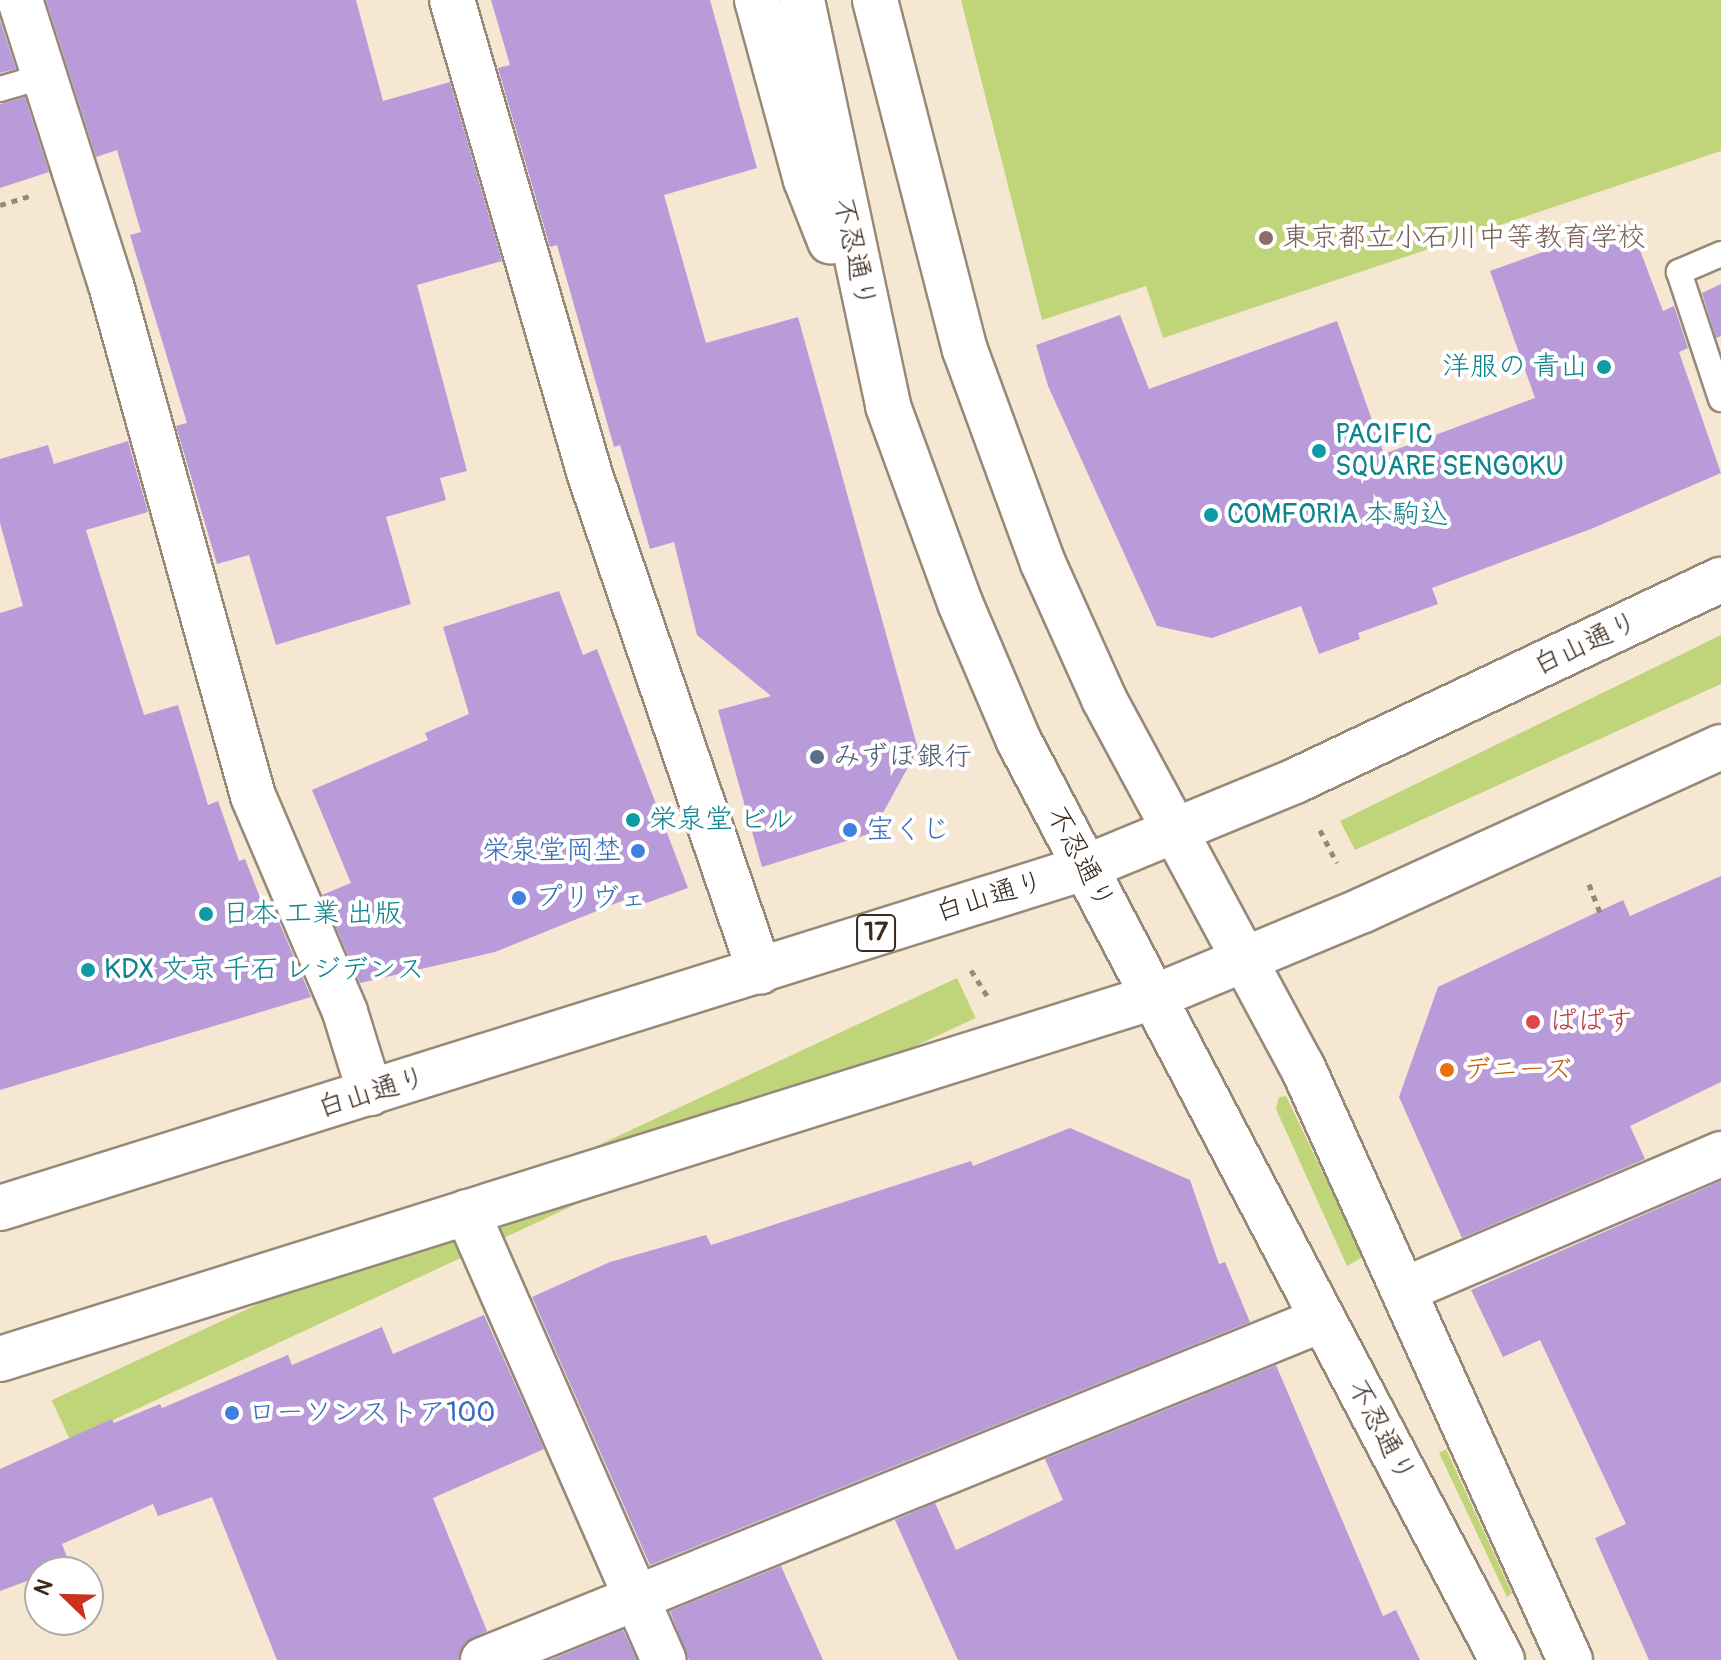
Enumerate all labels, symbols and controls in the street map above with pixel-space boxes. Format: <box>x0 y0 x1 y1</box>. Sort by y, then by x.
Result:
street label: 不忍通り <box>826 195 882 311</box>
place label: 東京都立小石川中等教育学校 <box>1282 221 1646 255</box>
marker: 東京都立小石川中等教育学校 <box>1257 229 1275 247</box>
place label: 洋服の 青山 <box>1442 350 1588 384</box>
marker: 洋服の 青山 <box>1595 358 1613 376</box>
place label: PACIFIC SQUARE SENGOKU <box>1335 418 1564 484</box>
marker: PACIFIC SQUARE SENGOKU <box>1310 442 1328 460</box>
place label: COMFORIA 本駒込 <box>1227 498 1448 532</box>
marker: COMFORIA 本駒込 <box>1202 506 1220 524</box>
street label: 白山通り <box>1528 605 1644 683</box>
place label: みずほ銀行 <box>833 740 973 774</box>
marker: みずほ銀行 <box>808 748 826 766</box>
street label: 不忍通り <box>1039 801 1121 915</box>
place label: 栄泉堂 ビル <box>649 803 795 837</box>
marker: 栄泉堂 ビル <box>624 811 642 829</box>
place label: 宝くじ <box>866 813 950 847</box>
marker: 宝くじ <box>841 821 859 839</box>
place label: 栄泉堂岡埜 <box>482 834 622 868</box>
marker: 栄泉堂岡埜 <box>629 842 647 860</box>
street label: 白山通り <box>932 865 1048 929</box>
place label: プリヴェ <box>535 881 647 915</box>
marker: プリヴェ <box>510 889 528 907</box>
place label: 日本 工業 出版 <box>222 897 402 931</box>
marker: 日本 工業 出版 <box>197 905 215 923</box>
road number: 17 <box>856 911 896 955</box>
place label: KDX 文京 千石 レジデンス <box>104 953 425 987</box>
marker: KDX 文京 千石 レジデンス <box>79 961 97 979</box>
place label: ぱぱす <box>1549 1005 1633 1039</box>
marker: ぱぱす <box>1524 1013 1542 1031</box>
place label: デニーズ <box>1463 1053 1574 1087</box>
street label: 白山通り <box>314 1061 430 1125</box>
marker: デニーズ <box>1438 1061 1456 1079</box>
street label: 不忍通り <box>1340 1374 1422 1488</box>
place label: ローソンストア100 <box>248 1396 493 1430</box>
marker: ローソンストア100 <box>223 1404 241 1422</box>
north arrow <box>24 1556 104 1636</box>
text: N <box>28 1575 60 1600</box>

